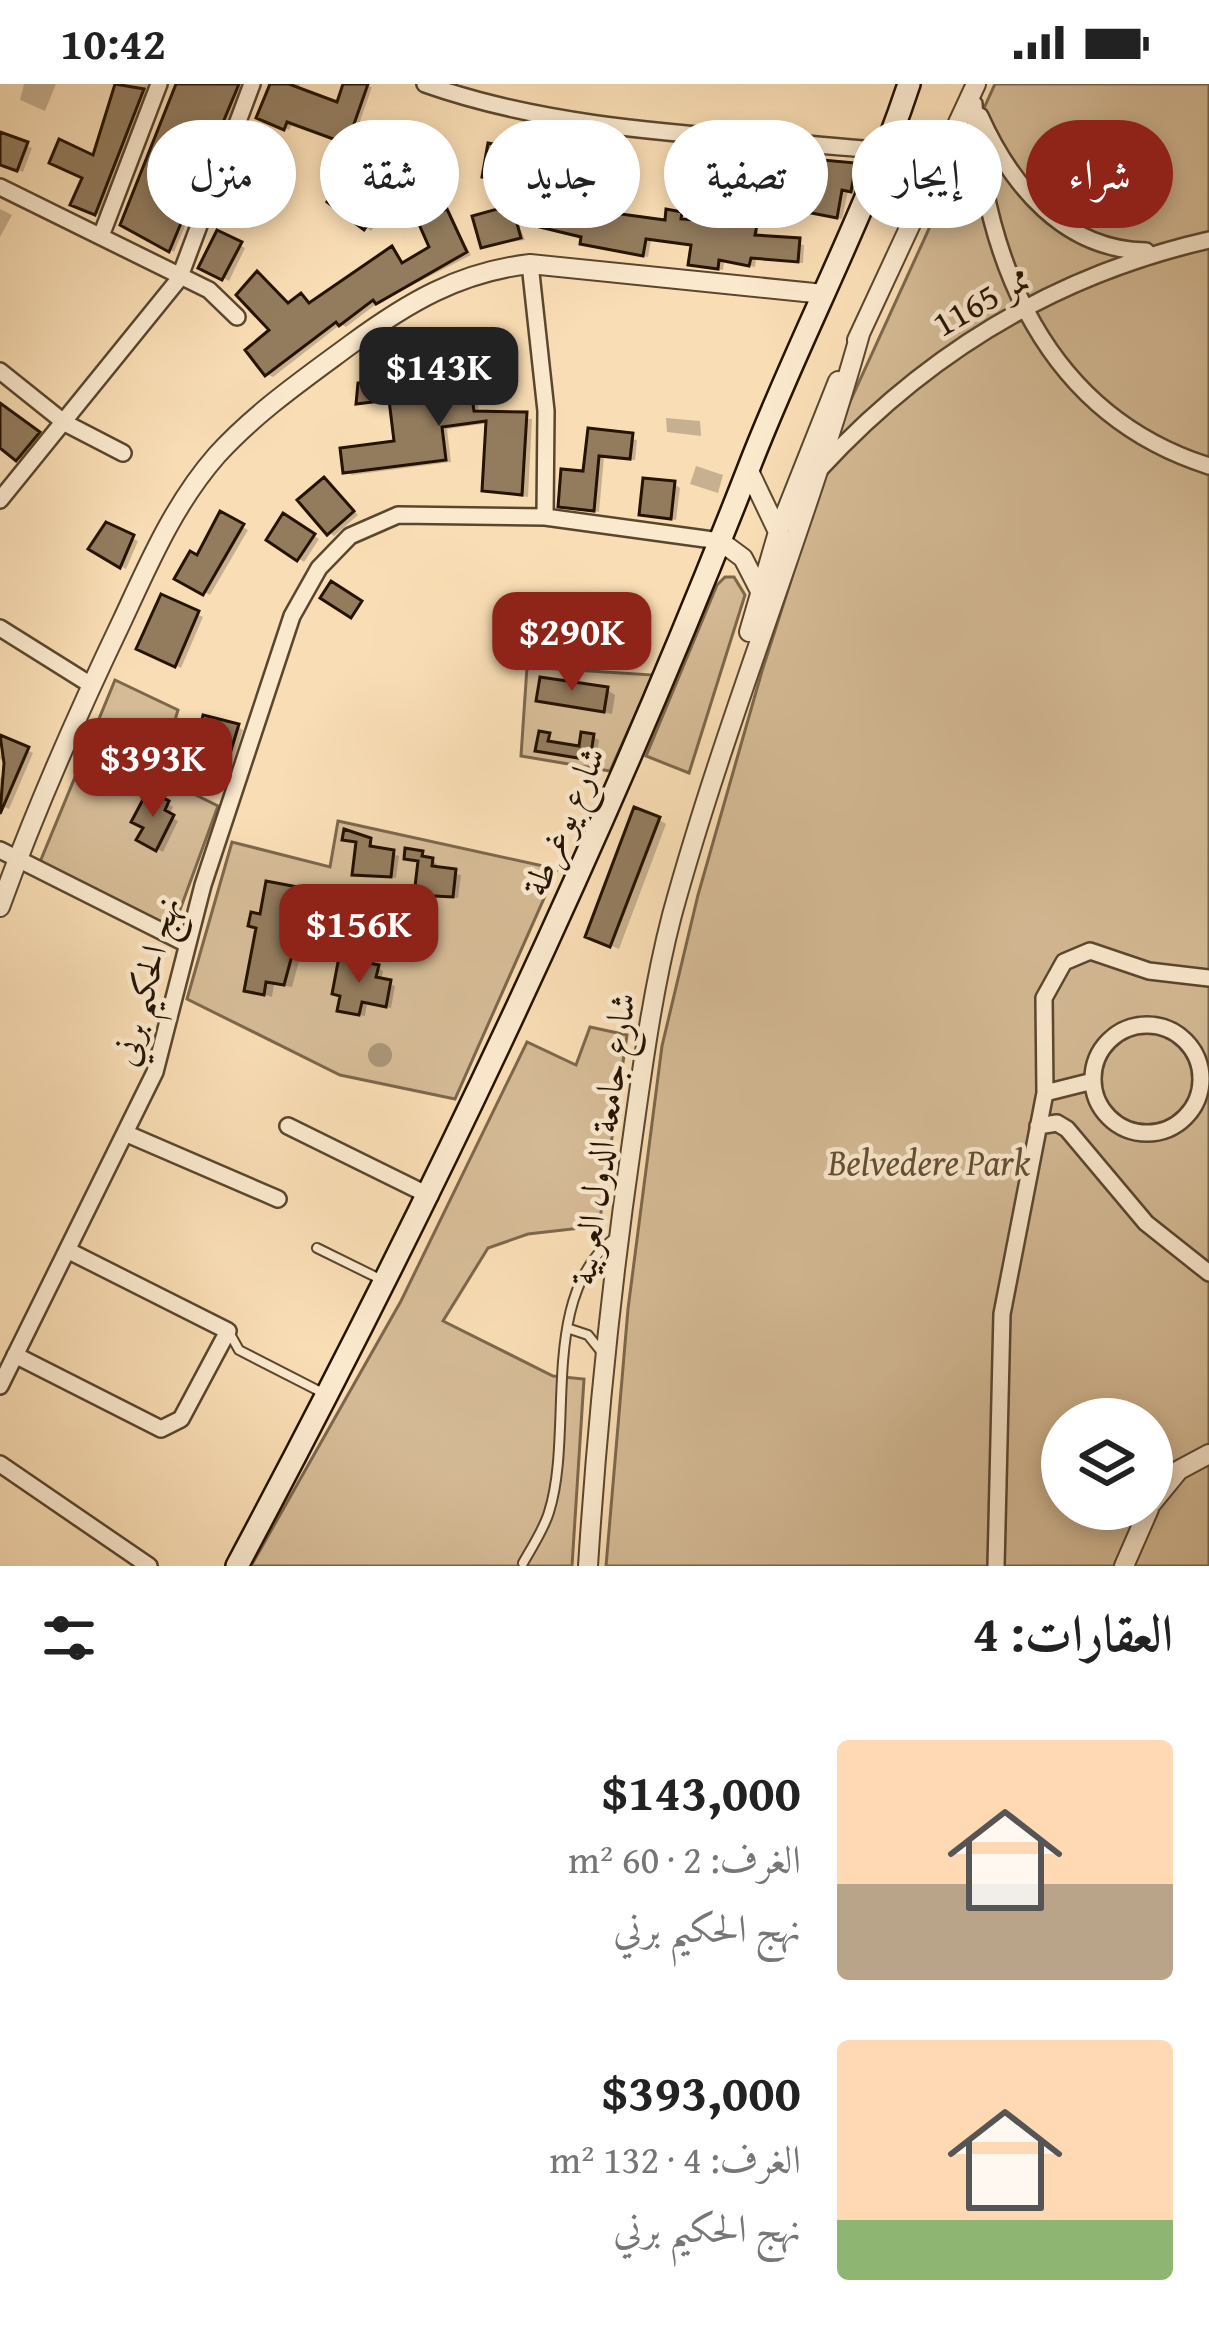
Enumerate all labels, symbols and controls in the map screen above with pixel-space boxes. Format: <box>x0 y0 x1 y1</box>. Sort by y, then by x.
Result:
text: 10:42 <box>60 10 166 75</box>
chip: منزل <box>147 120 296 228</box>
chip: شقة <box>320 120 459 228</box>
chip: جديد <box>483 120 640 228</box>
chip: تصفية <box>664 120 828 228</box>
chip: إيجار <box>852 120 1002 228</box>
chip: شراء <box>1026 120 1173 228</box>
street label: ممر 1165 <box>922 250 1040 349</box>
pin: $143K <box>355 327 523 429</box>
text: $143K <box>386 337 492 394</box>
pin: $290K <box>488 592 656 694</box>
text: $290K <box>519 602 625 659</box>
pin: $393K <box>69 718 237 820</box>
text: $393K <box>100 728 206 785</box>
street label: شارع يوغرطة <box>507 738 622 906</box>
pin: $156K <box>275 884 443 986</box>
street label: نهج الحكيم برني <box>96 890 202 1074</box>
text: $156K <box>306 894 412 951</box>
street label: شارع جامعة الدول العربية <box>555 989 653 1289</box>
park label: Belvedere Park <box>827 1135 1031 1188</box>
map controls <box>1041 1398 1173 1530</box>
button: layers <box>1041 1398 1173 1530</box>
text: العقارات: 4 <box>973 1595 1173 1670</box>
icon: filters <box>36 1605 102 1671</box>
text: $143,000 <box>602 1754 801 1829</box>
icon: home <box>933 1788 1077 1932</box>
text: الغرف: 2 · 60 m² <box>568 1830 801 1887</box>
text: نهج الحكيم برني <box>613 1899 801 1956</box>
text: $393,000 <box>602 2054 801 2129</box>
icon: home <box>933 2088 1077 2232</box>
text: الغرف: 4 · 132 m² <box>549 2130 801 2187</box>
text: نهج الحكيم برني <box>613 2199 801 2256</box>

